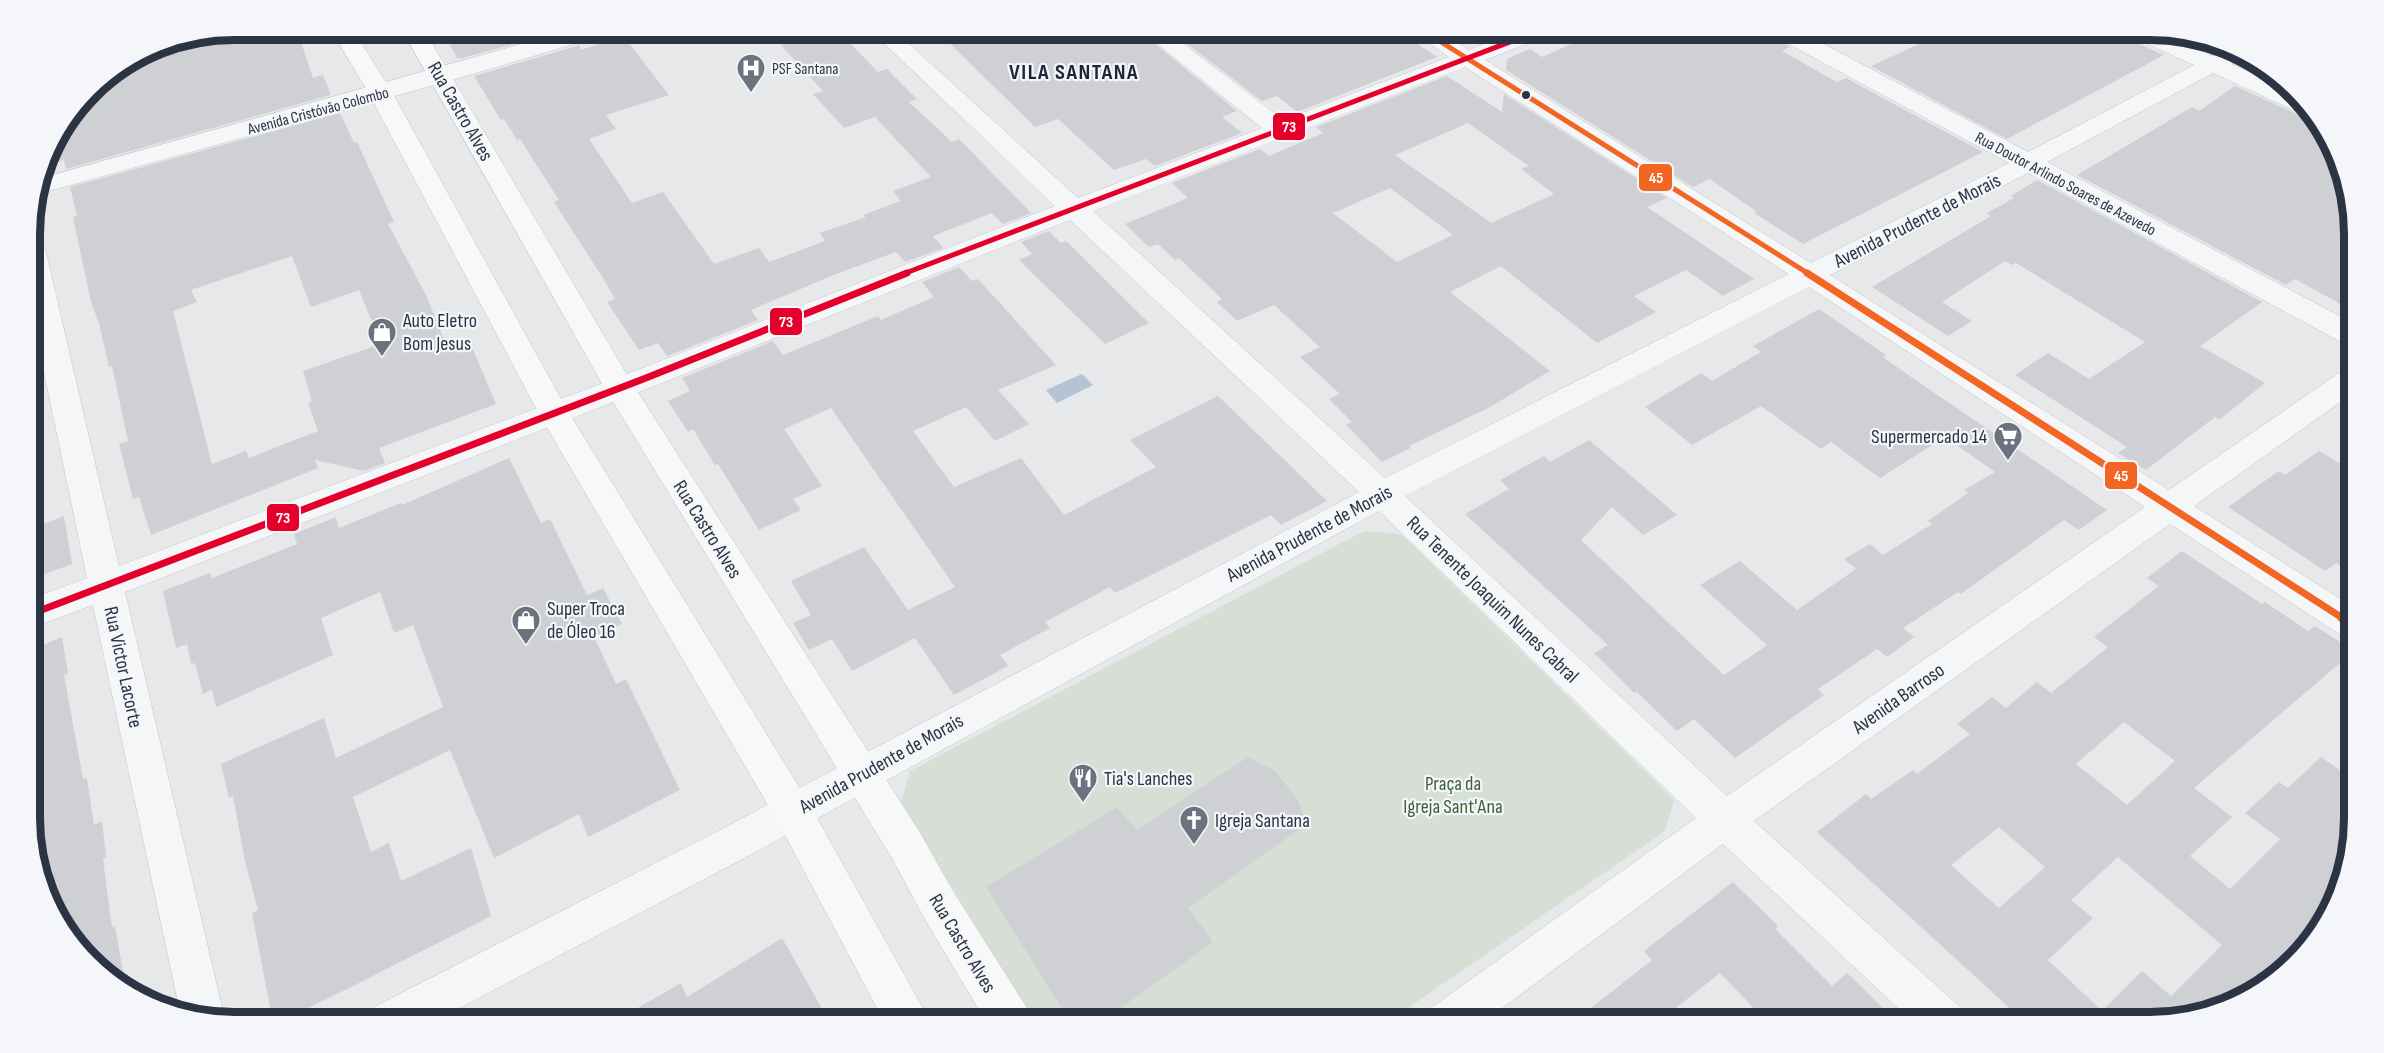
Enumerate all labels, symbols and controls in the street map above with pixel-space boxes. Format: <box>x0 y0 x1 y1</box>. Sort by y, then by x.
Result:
hospital icon: PSF Santana <box>735 52 767 94</box>
street label: Rua Castro Alves <box>422 57 498 166</box>
district label: VILA SANTANA <box>1009 59 1139 86</box>
place label: PSF Santana <box>772 60 838 79</box>
street label: Avenida Cristóvão Colombo <box>245 83 391 140</box>
unlabelled marker <box>1520 89 1532 101</box>
line badge: 73 <box>1272 112 1306 141</box>
text: 73 <box>1282 118 1296 137</box>
street label: Rua Doutor Arlindo Soares de Azevedo <box>1972 128 2159 240</box>
line badge: 45 <box>1638 163 1673 192</box>
street label: Avenida Prudente de Morais <box>1829 168 2005 274</box>
text: 45 <box>1649 169 1663 188</box>
line badge: 73 <box>769 307 803 336</box>
place label: Auto Eletro Bom Jesus <box>402 309 477 356</box>
text: 73 <box>779 313 793 332</box>
shop icon: Auto Eletro Bom Jesus <box>366 316 398 358</box>
supermarket icon: Supermercado 14 <box>1992 420 2024 462</box>
place label: Supermercado 14 <box>1871 425 1987 449</box>
line badge: 45 <box>2104 461 2138 490</box>
text: 45 <box>2114 467 2128 486</box>
street label: Rua Castro Alves <box>668 476 747 583</box>
street label: Avenida Prudente de Morais <box>1222 480 1396 588</box>
line badge: 73 <box>266 503 300 532</box>
text: 73 <box>276 509 290 528</box>
street label: Rua Tenente Joaquim Nunes Cabral <box>1401 511 1583 688</box>
place label: Super Troca de Óleo 16 <box>547 597 625 644</box>
street label: Rua Victor Lacorte <box>98 604 148 730</box>
shop icon: Super Troca de Óleo 16 <box>510 604 542 646</box>
street label: Avenida Barroso <box>1847 658 1949 740</box>
street label: Avenida Prudente de Morais <box>794 709 968 819</box>
restaurant icon: Tia's Lanches <box>1067 762 1099 804</box>
place label: Tia's Lanches <box>1104 767 1192 791</box>
park label: Praça da Igreja Sant'Ana <box>1403 772 1503 819</box>
church icon: Igreja Santana <box>1178 804 1210 846</box>
place label: Igreja Santana <box>1215 809 1310 833</box>
street label: Rua Castro Alves <box>923 890 1001 997</box>

